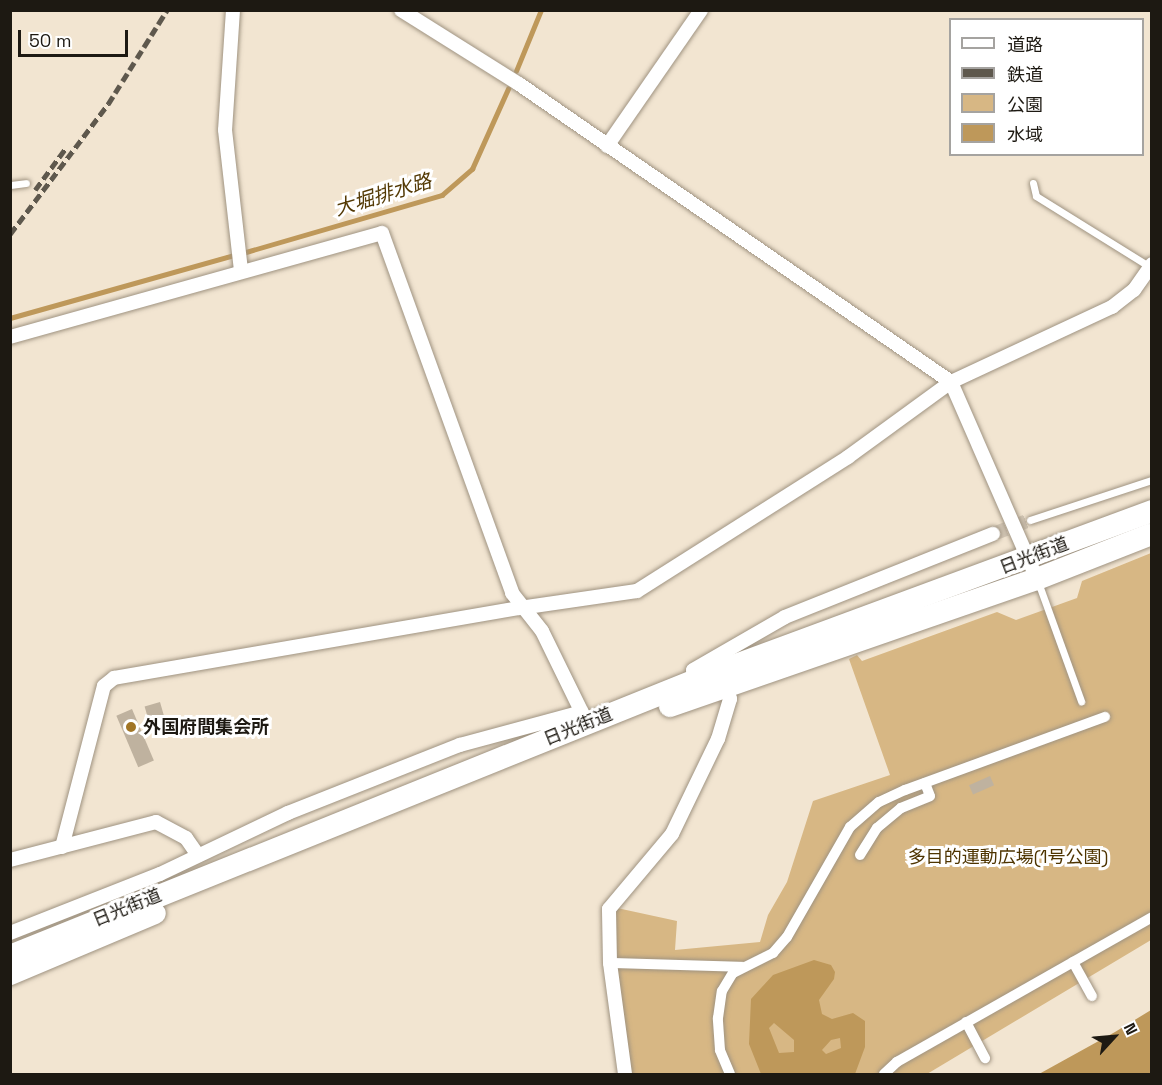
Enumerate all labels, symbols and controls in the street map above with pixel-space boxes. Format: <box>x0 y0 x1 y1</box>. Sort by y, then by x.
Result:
scale bar <box>21 18 130 56</box>
legend <box>949 18 1144 156</box>
text: 50 m <box>29 29 71 52</box>
text: 道路 <box>1007 33 1043 56</box>
text: 鉄道 <box>1007 63 1043 86</box>
text: 公園 <box>1007 93 1043 116</box>
text: 水域 <box>1007 123 1043 146</box>
water label: 大堀排水路 <box>332 169 434 221</box>
street label: 日光街道 <box>997 533 1071 579</box>
street label: 日光街道 <box>541 704 615 750</box>
place label: 外国府間集会所 <box>143 716 269 738</box>
marker: 外国府間集会所 <box>124 720 138 734</box>
park label: 多目的運動広場(1号公園) <box>908 846 1108 868</box>
street label: 日光街道 <box>90 885 164 931</box>
north arrow <box>1084 1007 1144 1067</box>
text: N <box>1119 1019 1142 1038</box>

